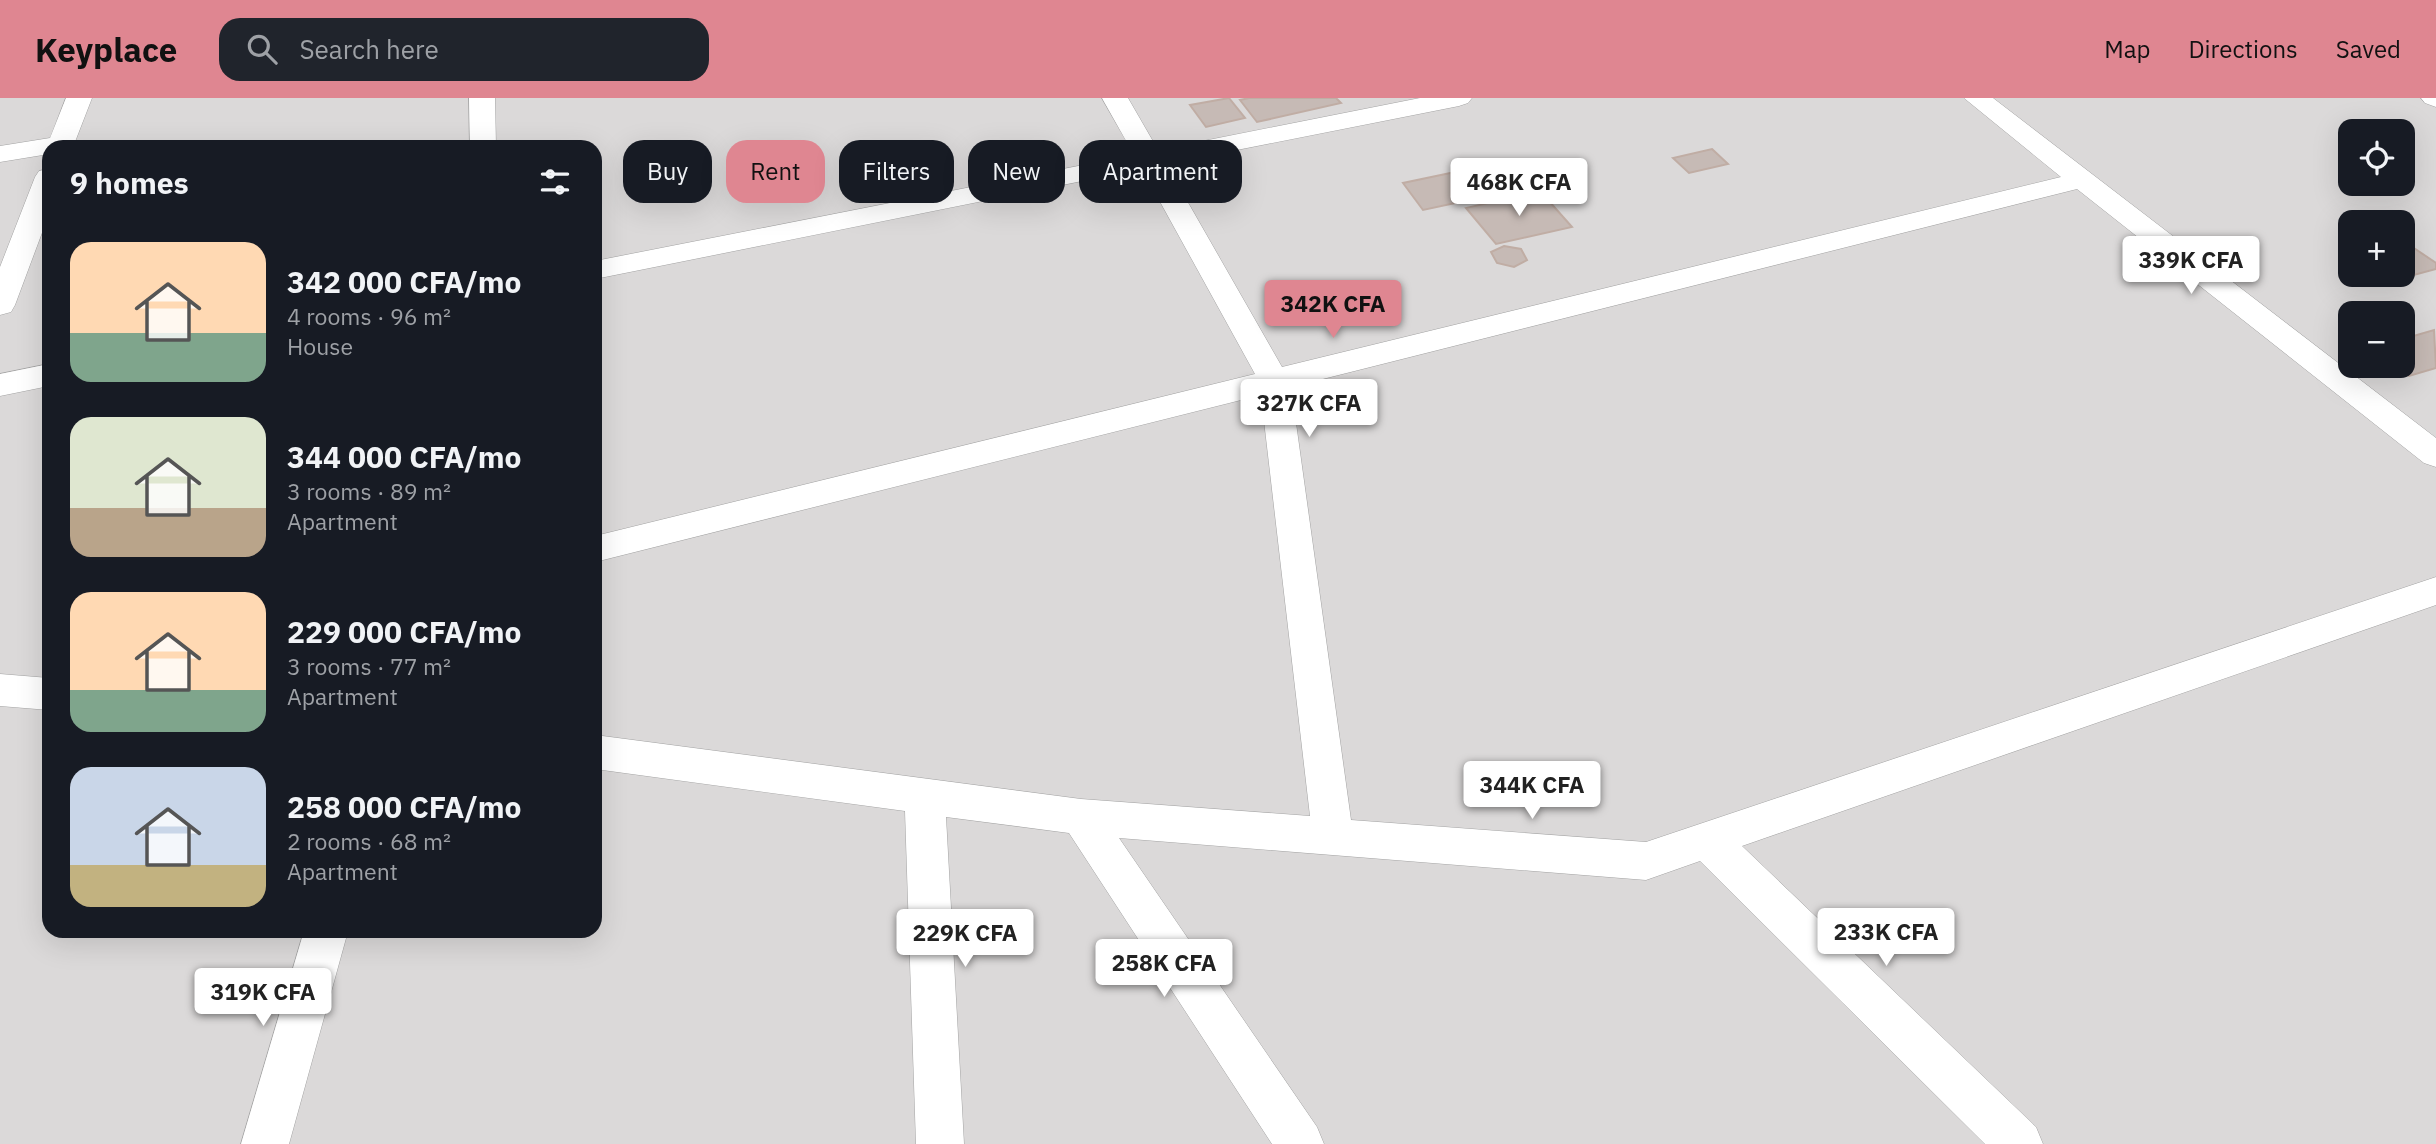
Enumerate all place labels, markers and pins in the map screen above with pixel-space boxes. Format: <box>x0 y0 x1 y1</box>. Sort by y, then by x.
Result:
pin: 468K CFA <box>1447 158 1591 218</box>
pin: 339K CFA <box>2119 236 2263 296</box>
pin: 342K CFA <box>1261 280 1405 340</box>
pin: 327K CFA <box>1237 380 1381 439</box>
pin: 344K CFA <box>1460 762 1604 821</box>
pin: 233K CFA <box>1814 908 1958 968</box>
pin: 229K CFA <box>893 910 1037 969</box>
pin: 258K CFA <box>1092 940 1236 999</box>
pin: 319K CFA <box>191 968 335 1028</box>

